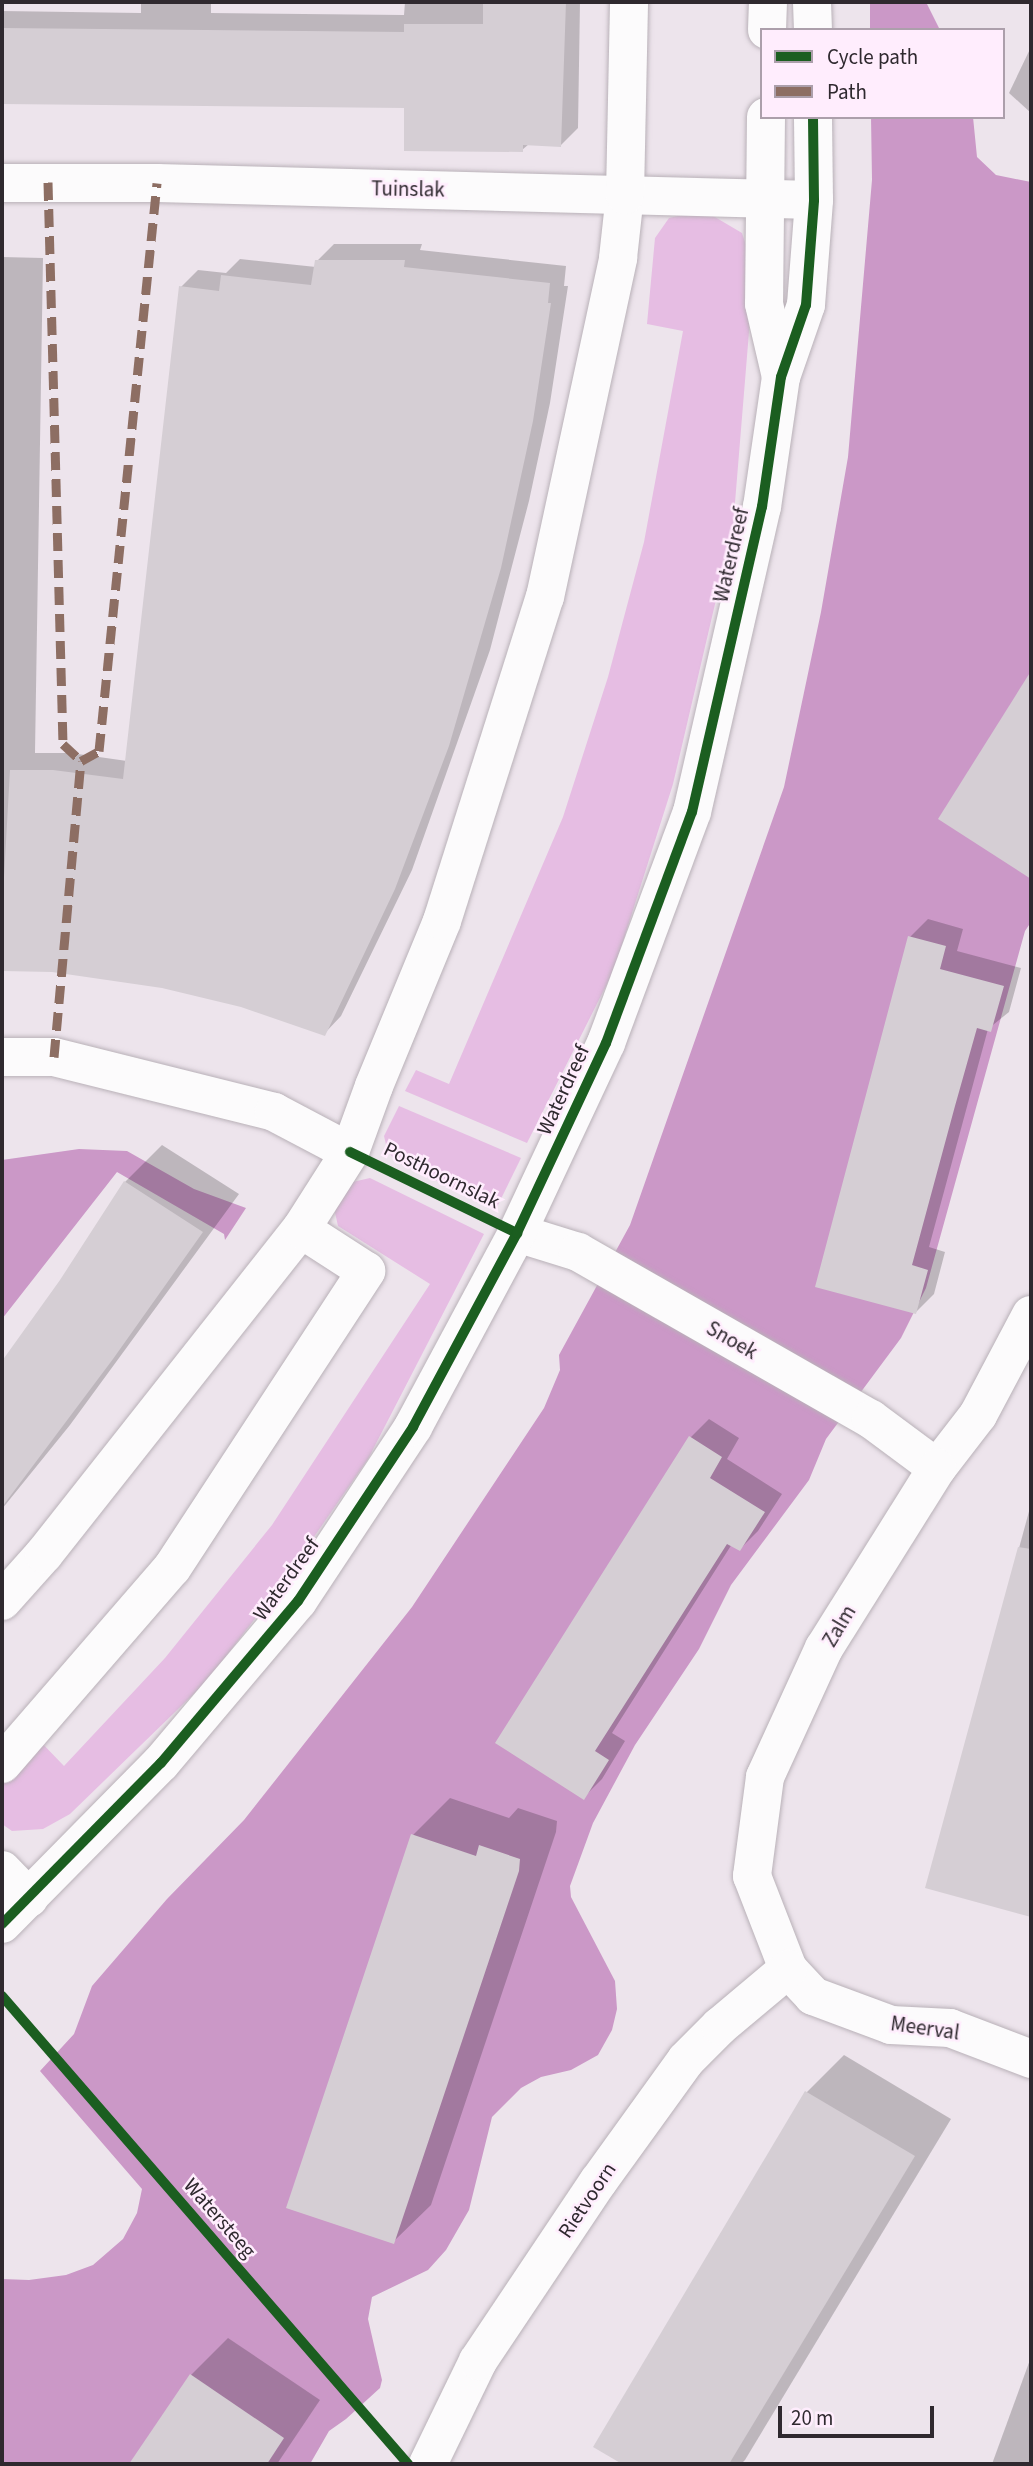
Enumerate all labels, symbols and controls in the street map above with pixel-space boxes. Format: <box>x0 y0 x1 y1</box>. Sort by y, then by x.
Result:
legend <box>760 28 1005 119</box>
text: Cycle path <box>827 42 918 72</box>
text: Path <box>827 77 867 107</box>
street label: Tuinslak <box>371 176 445 202</box>
street label: Waterdreef <box>708 505 754 605</box>
street label: Waterdreef <box>531 1041 595 1139</box>
street label: Posthoornslak <box>380 1136 504 1214</box>
street label: Snoek <box>702 1315 762 1365</box>
street label: Waterdreef <box>247 1533 325 1625</box>
street label: Zalm <box>817 1601 861 1651</box>
street label: Meerval <box>889 2011 961 2045</box>
street label: Rietvoorn <box>553 2157 621 2243</box>
street label: Watersteeg <box>179 2173 261 2263</box>
scale bar <box>781 2392 937 2436</box>
text: 20 m <box>791 2403 833 2433</box>

